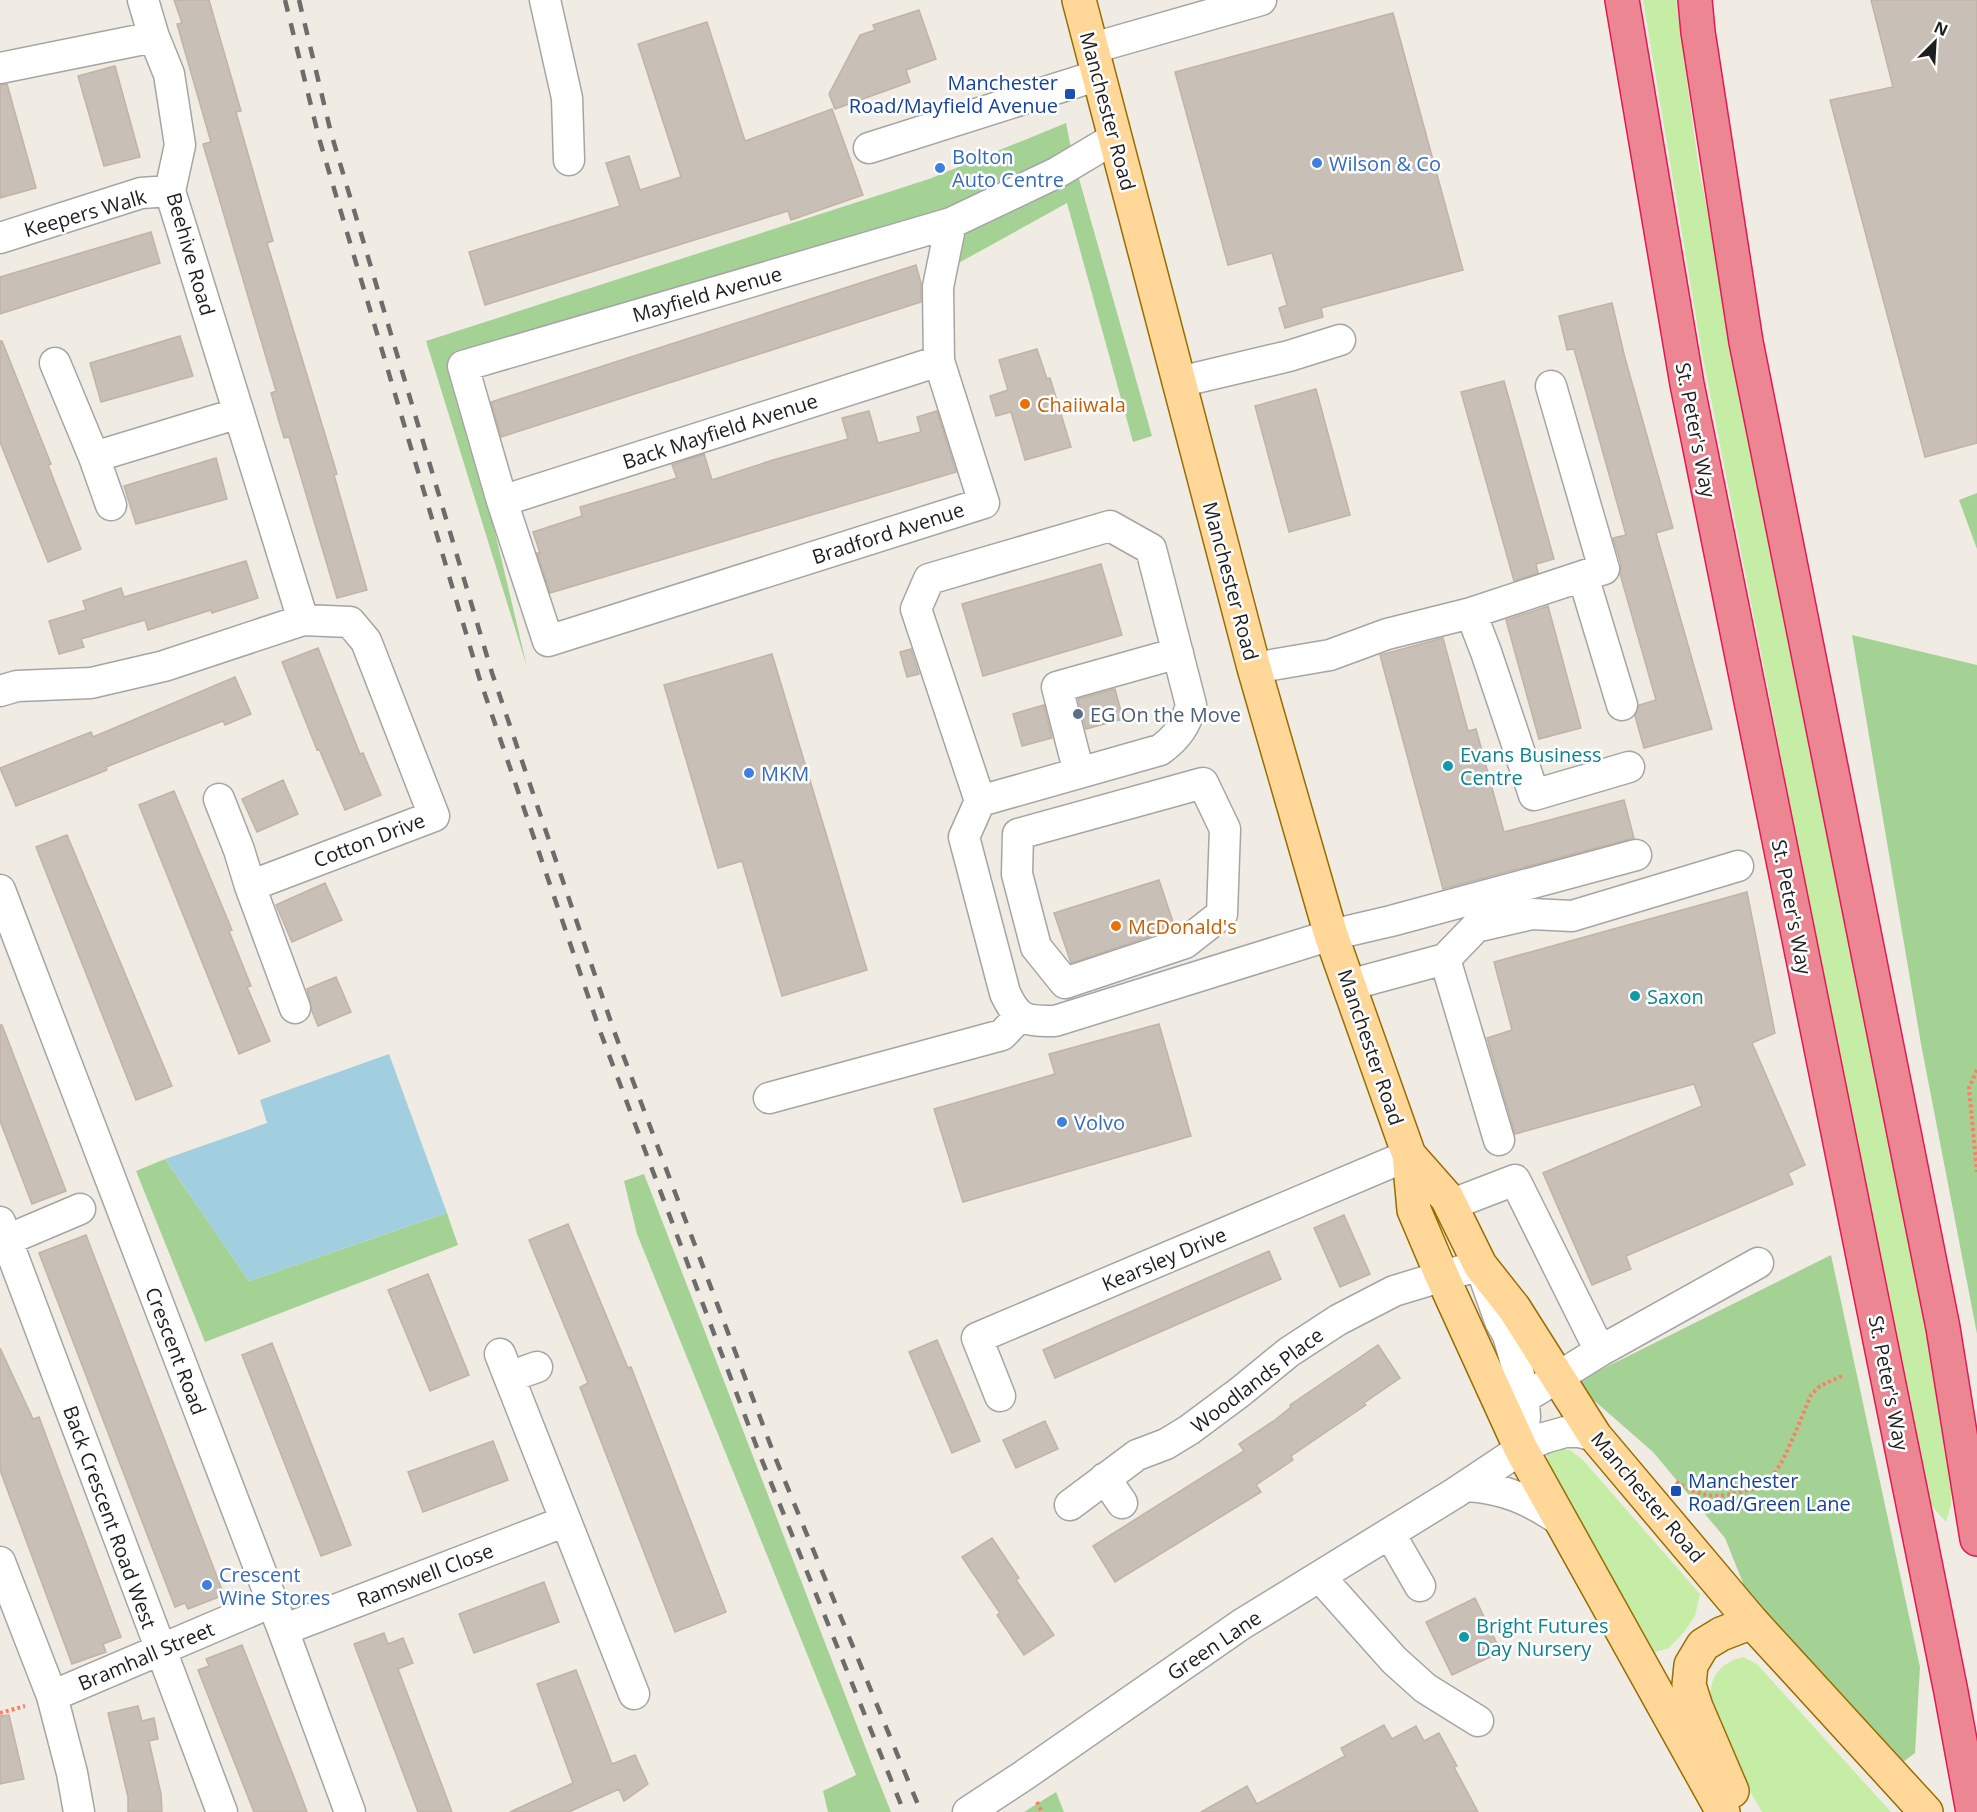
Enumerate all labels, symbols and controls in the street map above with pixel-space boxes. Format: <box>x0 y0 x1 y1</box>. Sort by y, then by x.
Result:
north arrow <box>1905 12 1965 72</box>
text: N <box>1931 16 1952 41</box>
street label: Manchester Road <box>1074 29 1142 193</box>
place label: Manchester Road/Mayfield Avenue <box>849 69 1058 119</box>
marker: Manchester Road/Mayfield Avenue <box>1063 87 1077 101</box>
place label: Bolton Auto Centre <box>952 143 1064 193</box>
place label: Wilson & Co <box>1329 150 1441 177</box>
marker: Wilson & Co <box>1310 156 1324 170</box>
marker: Bolton Auto Centre <box>933 161 947 175</box>
street label: Keepers Walk <box>21 182 150 243</box>
street label: Beehive Road <box>161 189 221 319</box>
street label: Mayfield Avenue <box>629 260 785 328</box>
street label: St. Peter's Way <box>1670 360 1723 501</box>
street label: Back Mayfield Avenue <box>619 387 821 475</box>
place label: Chaiiwala <box>1037 391 1126 418</box>
marker: Chaiiwala <box>1018 397 1032 411</box>
street label: Bradford Avenue <box>808 496 968 570</box>
street label: Manchester Road <box>1197 499 1265 663</box>
place label: EG On the Move <box>1090 701 1241 728</box>
marker: EG On the Move <box>1071 707 1085 721</box>
place label: Evans Business Centre <box>1460 741 1602 791</box>
marker: Evans Business Centre <box>1441 759 1455 773</box>
place label: MKM <box>761 760 809 787</box>
marker: MKM <box>742 766 756 780</box>
street label: Cotton Drive <box>309 806 429 874</box>
street label: St. Peter's Way <box>1766 837 1819 978</box>
place label: McDonald's <box>1128 913 1237 940</box>
marker: McDonald's <box>1109 919 1123 933</box>
street label: Manchester Road <box>1332 965 1410 1129</box>
place label: Saxon <box>1647 983 1704 1010</box>
marker: Saxon <box>1628 989 1642 1003</box>
place label: Volvo <box>1074 1109 1125 1136</box>
marker: Volvo <box>1055 1115 1069 1129</box>
street label: Kearsley Drive <box>1098 1221 1230 1297</box>
street label: Crescent Road <box>139 1283 213 1419</box>
street label: St. Peter's Way <box>1863 1313 1916 1454</box>
street label: Woodlands Place <box>1185 1321 1329 1439</box>
street label: Back Crescent Road West <box>57 1402 163 1632</box>
street label: Manchester Road <box>1585 1426 1711 1568</box>
place label: Manchester Road/Green Lane <box>1688 1467 1851 1517</box>
marker: Manchester Road/Green Lane <box>1669 1484 1683 1498</box>
street label: Ramswell Close <box>353 1537 497 1613</box>
place label: Crescent Wine Stores <box>219 1561 330 1611</box>
marker: Crescent Wine Stores <box>200 1578 214 1592</box>
street label: Green Lane <box>1162 1604 1266 1686</box>
place label: Bright Futures Day Nursery <box>1476 1612 1609 1662</box>
street label: Bramhall Street <box>74 1615 218 1697</box>
marker: Bright Futures Day Nursery <box>1457 1630 1471 1644</box>

